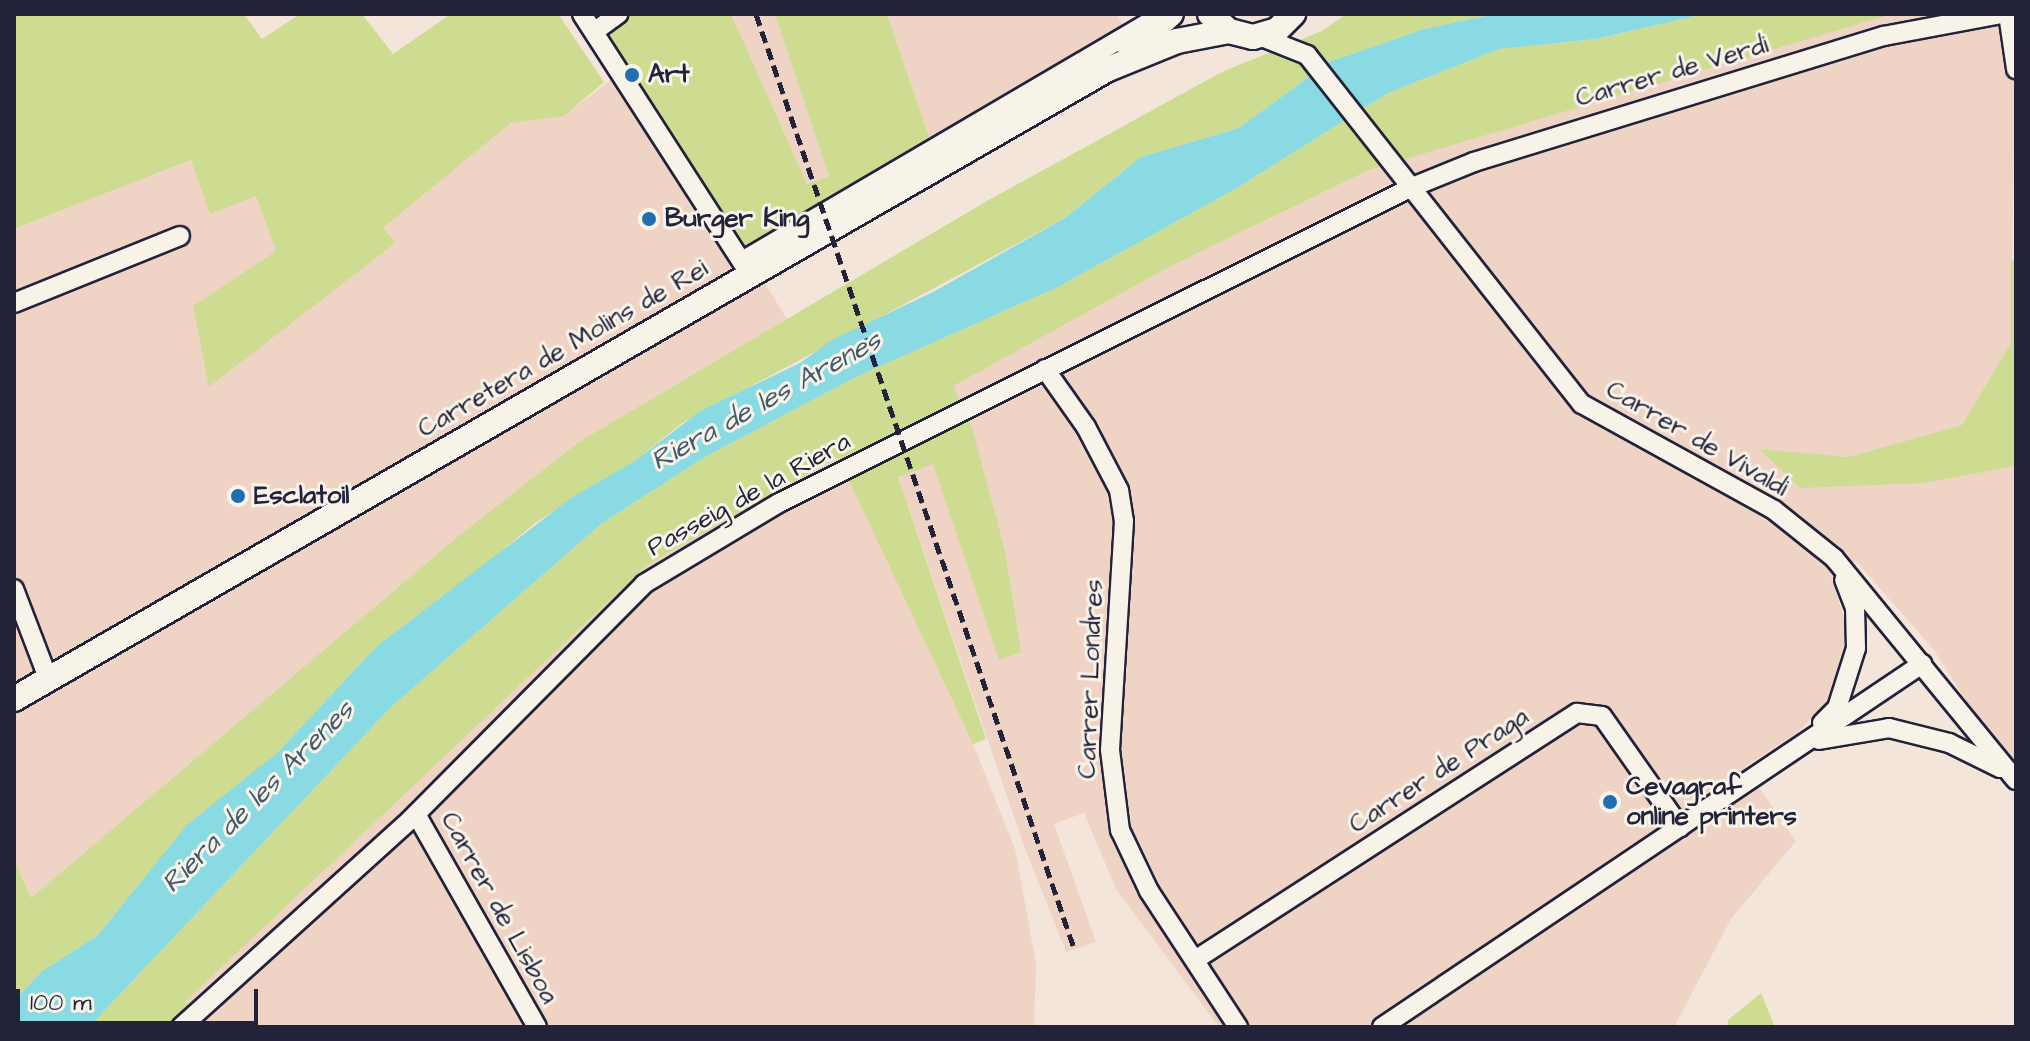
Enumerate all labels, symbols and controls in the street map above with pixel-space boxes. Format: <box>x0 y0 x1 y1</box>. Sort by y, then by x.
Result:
street label: Carrer de Verdi <box>1572 30 1772 114</box>
place label: Art <box>648 59 690 91</box>
marker: Art <box>623 66 641 84</box>
place label: Burger King <box>665 203 809 235</box>
marker: Burger King <box>640 210 658 228</box>
street label: Carretera de Molins de Rei <box>412 253 714 445</box>
water label: Riera de les Arenes <box>645 324 887 478</box>
street label: Carrer de Vivaldi <box>1600 374 1794 504</box>
street label: Passeig de la Riera <box>642 426 856 564</box>
place label: Esclatoil <box>254 480 349 512</box>
marker: Esclatoil <box>229 487 247 505</box>
street label: Carrer Londres <box>1072 579 1110 779</box>
water label: Riera de les Arenes <box>155 694 361 900</box>
street label: Carrer de Praga <box>1343 701 1535 841</box>
place label: Cevagraf online printers <box>1626 771 1797 832</box>
marker: Cevagraf online printers <box>1601 793 1619 811</box>
street label: Carrer de Lisboa <box>433 807 565 1009</box>
scale bar <box>20 973 262 1023</box>
text: 100 m <box>30 986 92 1020</box>

